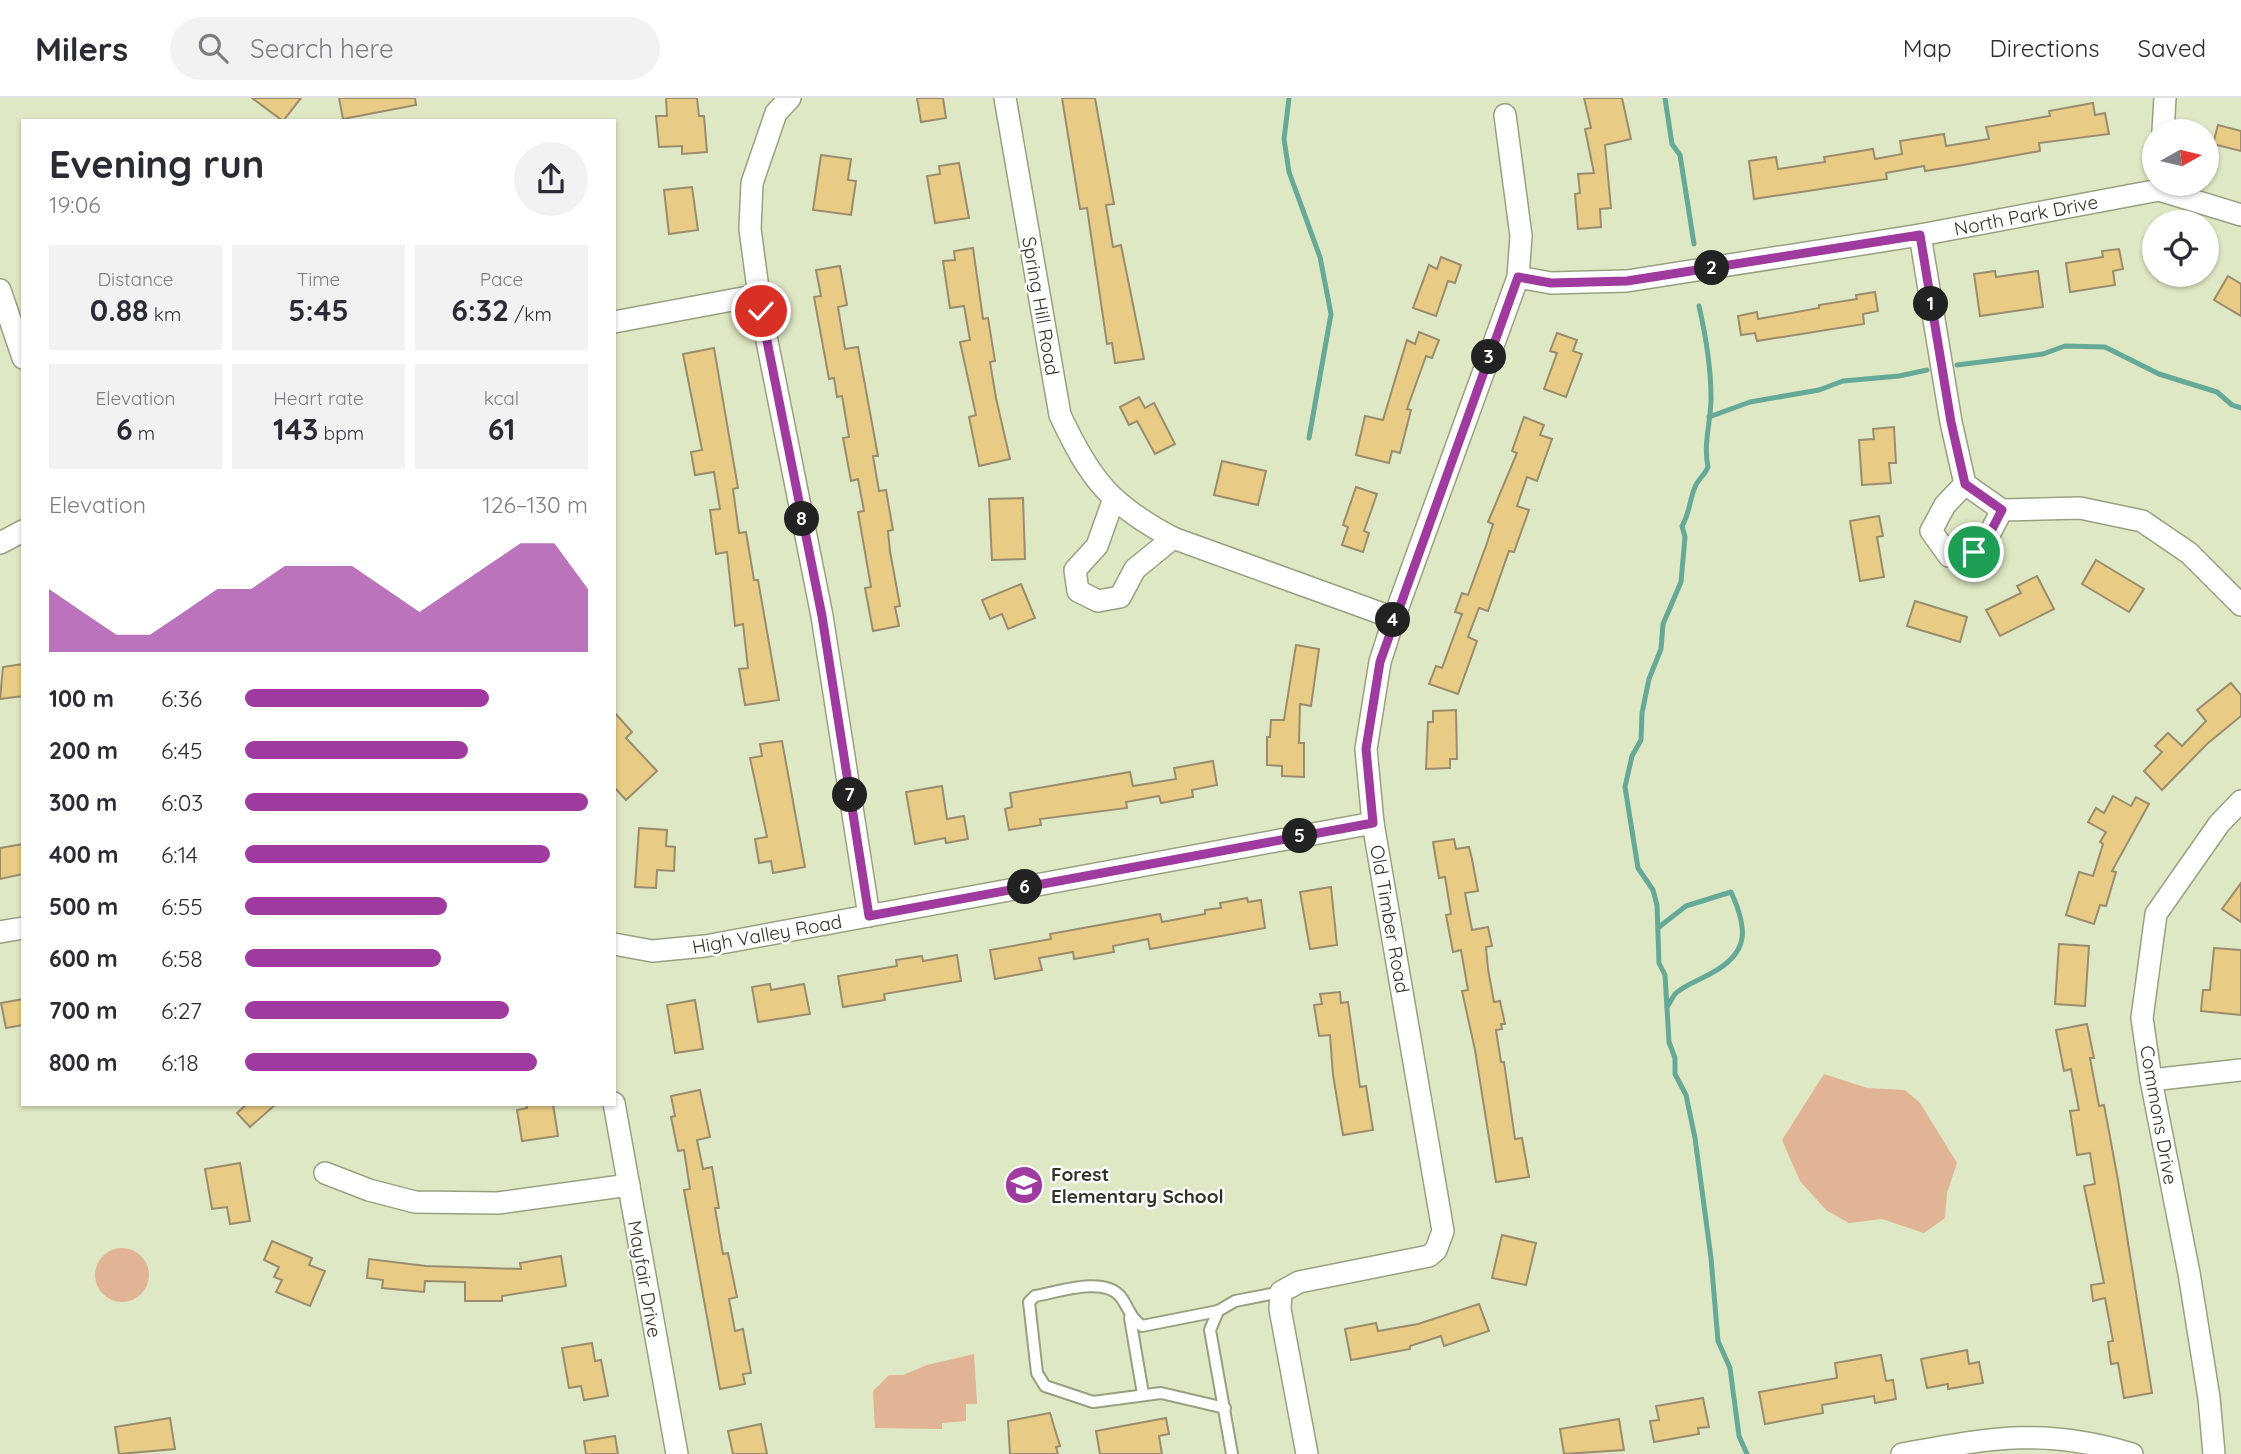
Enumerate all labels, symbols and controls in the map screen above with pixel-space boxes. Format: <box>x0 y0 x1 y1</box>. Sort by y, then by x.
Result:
search box <box>170 17 660 80</box>
text: Milers <box>35 28 128 69</box>
icon: search <box>194 29 232 67</box>
text: Search here <box>250 32 394 65</box>
text: Map <box>1903 33 1952 63</box>
text: Directions <box>1990 33 2100 63</box>
text: Saved <box>2138 33 2206 63</box>
north arrow <box>2142 119 2219 196</box>
map controls <box>2142 119 2219 287</box>
text: Evening run <box>49 140 264 188</box>
button: share <box>514 142 588 216</box>
street label: North Park Drive <box>1952 189 2100 241</box>
text: 19:06 <box>49 190 101 219</box>
button: locate <box>2142 210 2219 287</box>
street label: Spring Hill Road <box>1017 235 1065 377</box>
pin: 2 <box>1694 250 1730 286</box>
text: 2 <box>1706 255 1717 279</box>
text: Distance <box>97 267 174 291</box>
text: Time <box>297 267 340 291</box>
text: Pace <box>480 267 523 291</box>
pin <box>731 281 791 341</box>
pin: 1 <box>1913 286 1948 322</box>
text: 0.88 <box>90 291 149 329</box>
text: 5:45 <box>288 291 349 329</box>
text: 6:32 <box>451 291 509 329</box>
text: 1 <box>1927 291 1934 315</box>
icon: check <box>742 292 780 330</box>
text: km <box>149 302 181 326</box>
text: /km <box>509 302 552 326</box>
pin: 3 <box>1472 340 1506 374</box>
text: 3 <box>1483 344 1494 368</box>
text: Elevation <box>95 386 176 410</box>
text: Heart rate <box>273 386 364 410</box>
text: kcal <box>484 386 519 410</box>
text: 6 <box>116 410 133 448</box>
text: 143 <box>273 410 318 448</box>
text: 61 <box>488 410 515 448</box>
text: m <box>133 421 155 445</box>
text: bpm <box>318 421 364 445</box>
text: Elevation <box>49 490 146 519</box>
text: 126–130 m <box>482 490 588 519</box>
pin: 8 <box>784 502 820 536</box>
text: 8 <box>796 506 807 530</box>
pin <box>1944 522 2004 582</box>
icon: arrive <box>1955 533 1993 571</box>
pin: 4 <box>1376 602 1410 638</box>
text: 4 <box>1387 607 1398 631</box>
text: 100 m <box>49 684 114 713</box>
text: 6:36 <box>161 684 202 713</box>
text: 200 m <box>49 736 118 765</box>
text: 6:45 <box>161 736 203 765</box>
pin: 7 <box>832 778 868 812</box>
text: 7 <box>844 782 855 806</box>
text: 300 m <box>49 788 117 817</box>
text: 6:03 <box>161 788 203 817</box>
pin: 5 <box>1282 818 1318 854</box>
text: 5 <box>1294 823 1305 847</box>
text: 400 m <box>49 840 118 869</box>
text: 6:14 <box>161 840 198 869</box>
street label: Old Timber Road <box>1365 843 1415 995</box>
pin: 6 <box>1007 870 1042 904</box>
text: 6 <box>1019 874 1030 898</box>
text: 500 m <box>49 892 118 921</box>
text: 6:55 <box>161 892 203 921</box>
street label: High Valley Road <box>690 909 844 959</box>
text: 600 m <box>49 944 118 973</box>
text: 6:58 <box>161 944 203 973</box>
text: 700 m <box>49 996 118 1025</box>
text: 6:27 <box>161 996 202 1025</box>
street label: Commons Drive <box>2135 1044 2183 1186</box>
text: 800 m <box>49 1048 118 1077</box>
text: 6:18 <box>161 1048 199 1077</box>
place label: Forest Elementary School <box>1051 1162 1224 1208</box>
school or university icon: Forest Elementary School <box>1003 1164 1045 1206</box>
street label: Mayfair Drive <box>623 1218 667 1340</box>

